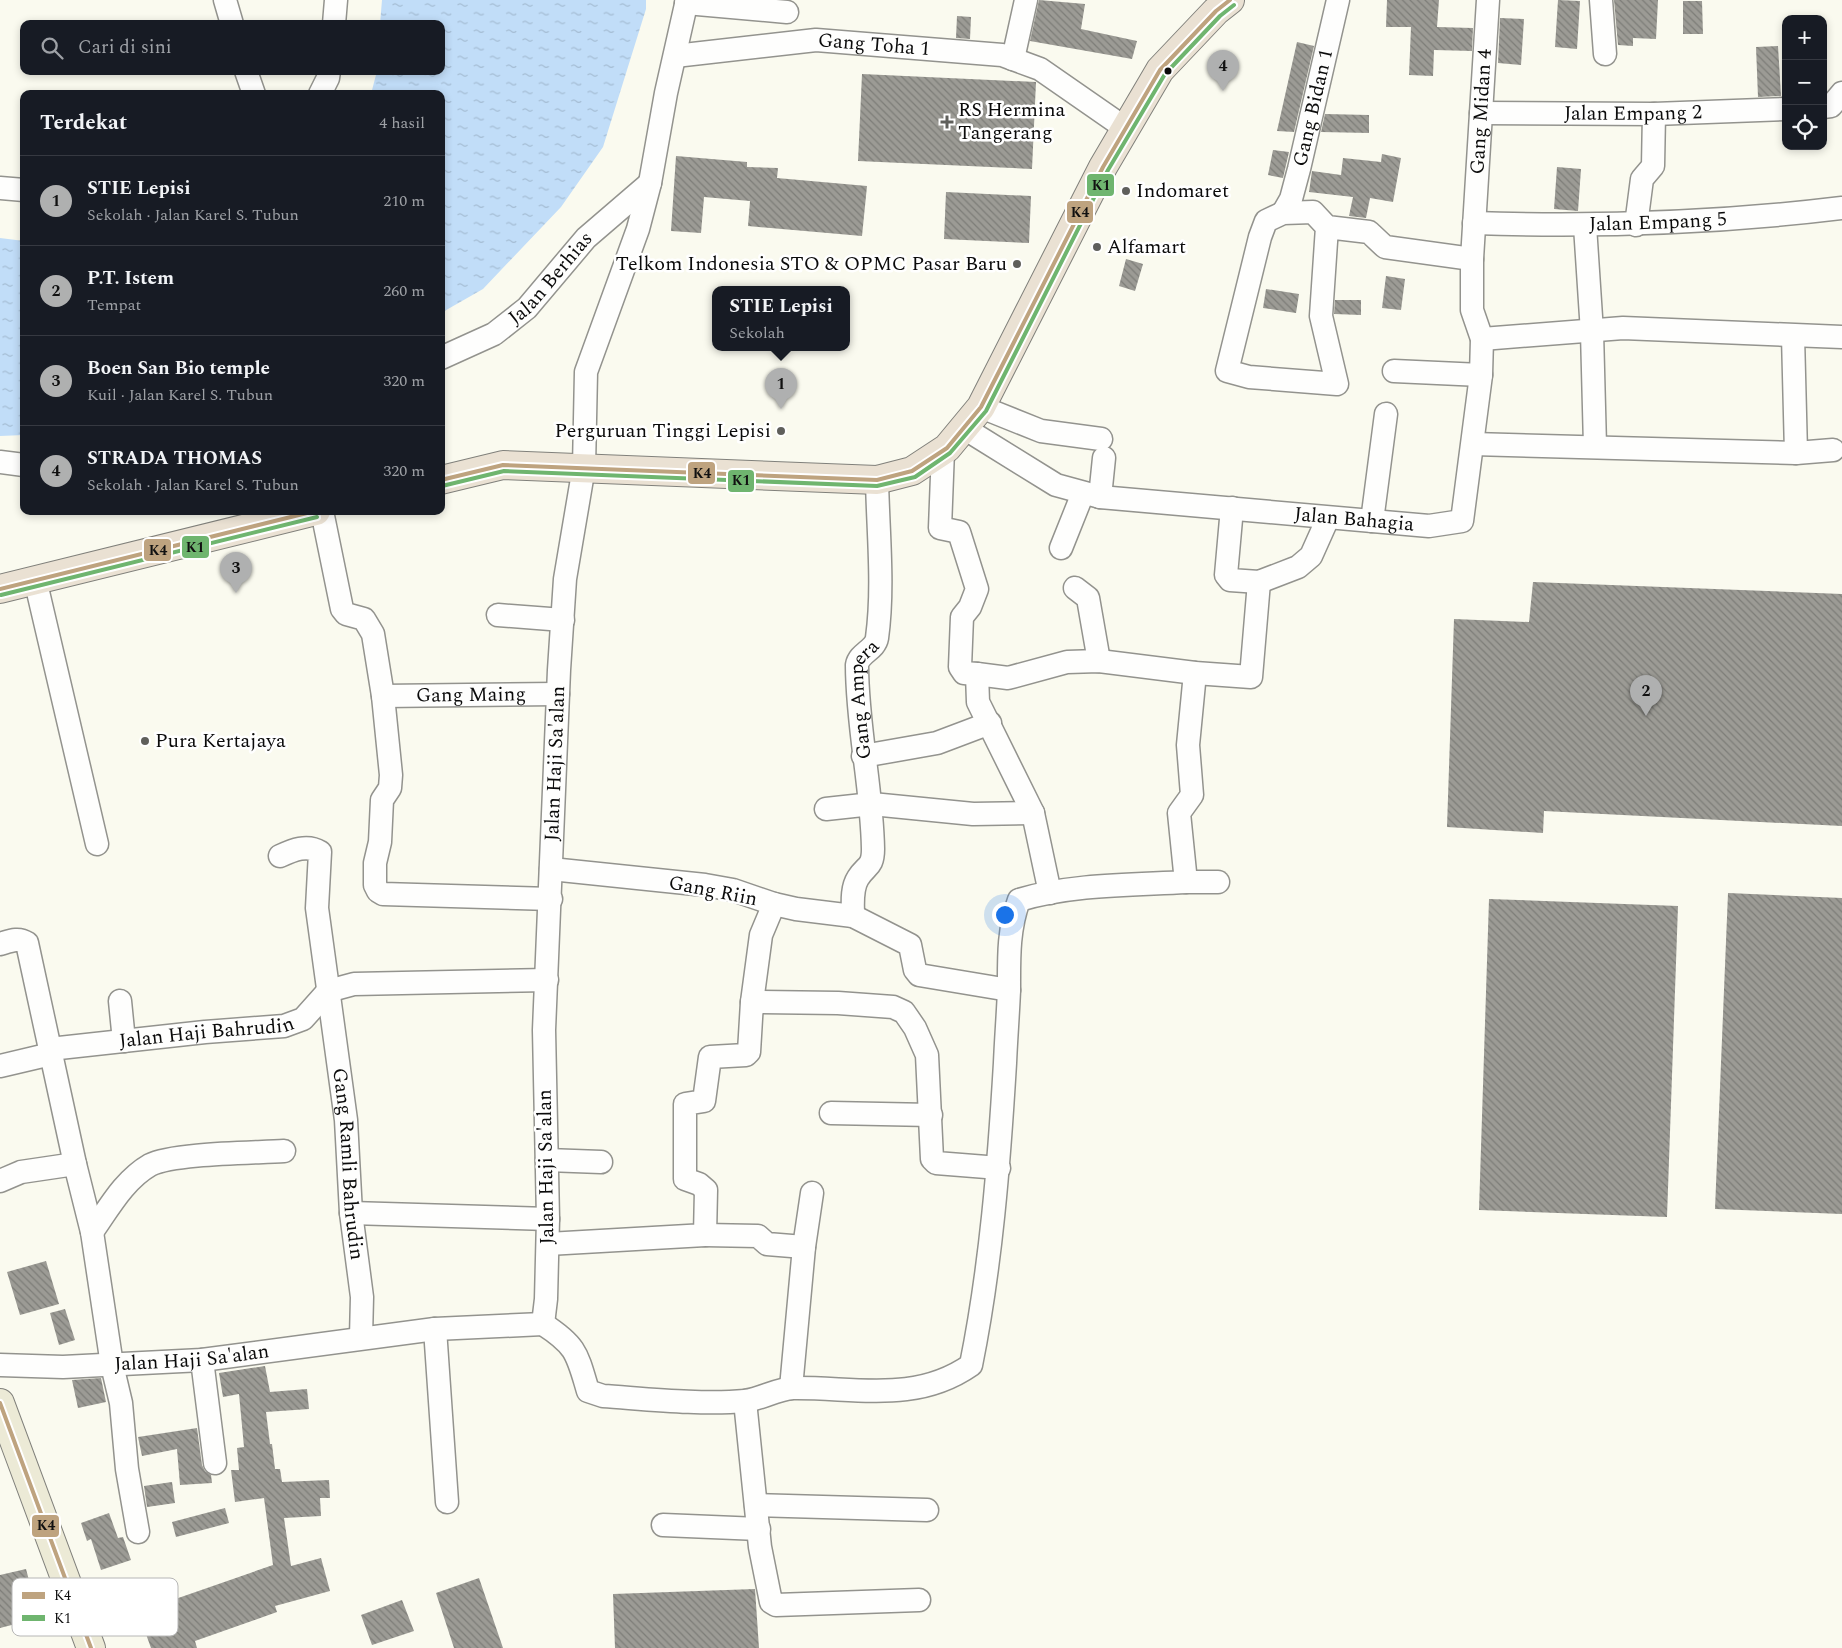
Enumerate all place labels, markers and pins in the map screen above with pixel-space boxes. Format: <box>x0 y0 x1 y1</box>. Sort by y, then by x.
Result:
pin: 4 <box>1207 50 1239 91</box>
unlabelled marker <box>1163 66 1173 76</box>
place label: RS Hermina Tangerang <box>958 95 1066 148</box>
marker: RS Hermina Tangerang <box>940 115 954 129</box>
place label: Indomaret <box>1136 176 1229 206</box>
marker: Indomaret <box>1120 185 1132 197</box>
place label: Alfamart <box>1107 232 1186 262</box>
marker: Alfamart <box>1091 241 1103 253</box>
place label: Telkom Indonesia STO & OPMC Pasar Baru <box>616 249 1007 279</box>
marker: Telkom Indonesia STO & OPMC Pasar Baru <box>1011 258 1023 270</box>
pin: 1 <box>765 368 797 409</box>
place label: Perguruan Tinggi Lepisi <box>555 416 771 446</box>
marker: Perguruan Tinggi Lepisi <box>775 425 787 437</box>
pin: 3 <box>220 552 252 593</box>
pin: 2 <box>1630 675 1662 716</box>
place label: Pura Kertajaya <box>155 726 286 756</box>
marker: Pura Kertajaya <box>139 735 151 747</box>

